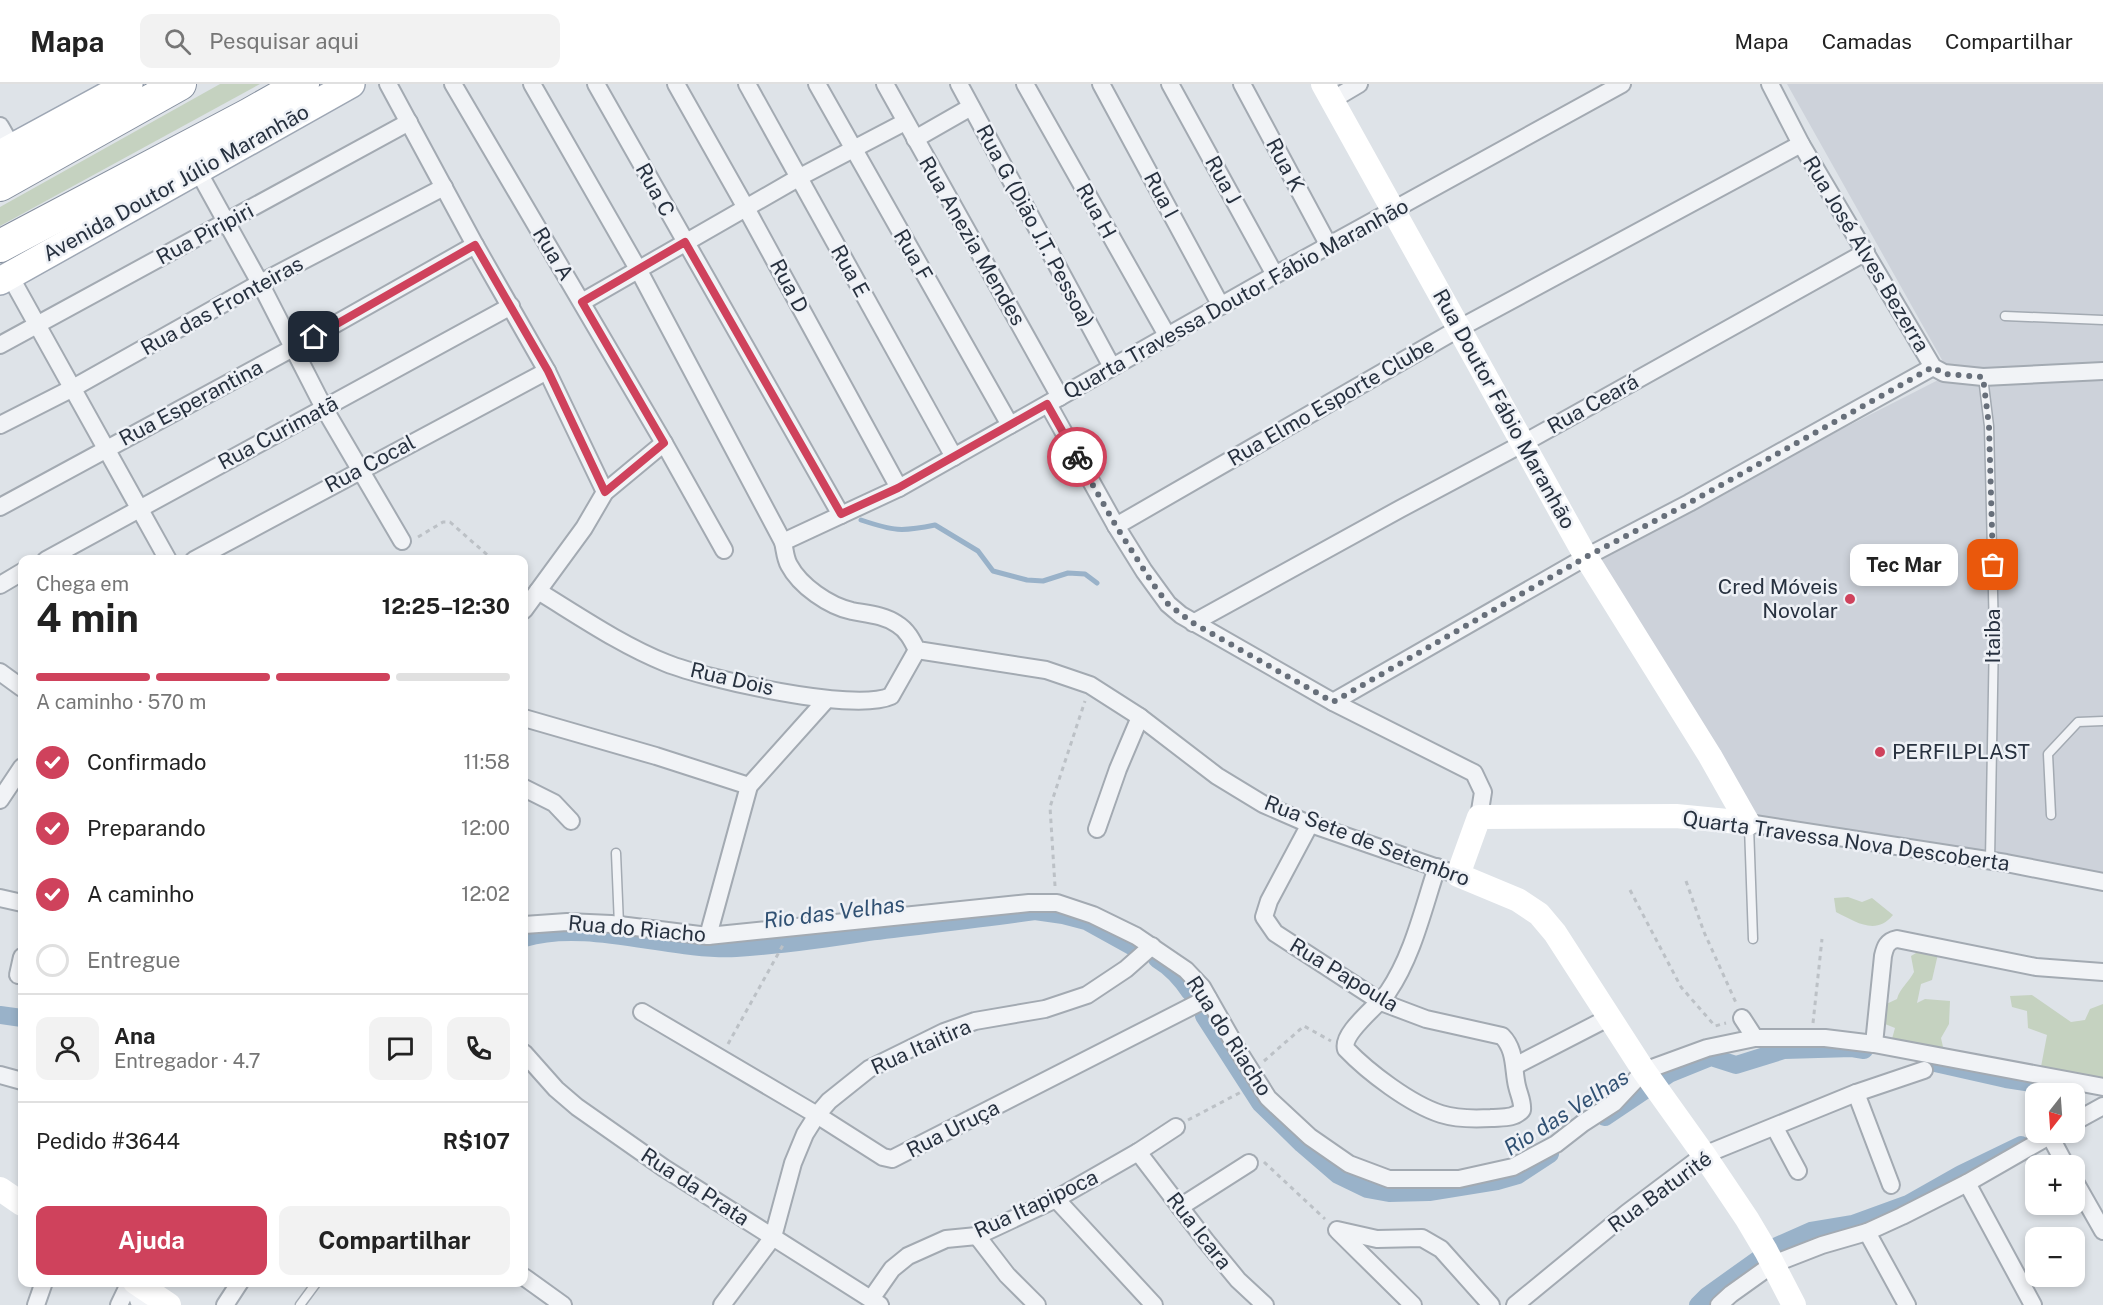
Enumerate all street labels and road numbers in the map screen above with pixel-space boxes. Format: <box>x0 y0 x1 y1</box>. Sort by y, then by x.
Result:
street label: Avenida Doutor Júlio Maranhão <box>38 99 313 266</box>
street label: Rua G (Dião J.T. Pessoa) <box>971 120 1100 331</box>
street label: Rua K <box>1261 134 1310 196</box>
street label: Rua J <box>1200 151 1247 208</box>
street label: Rua José Alves Bezerra <box>1798 151 1935 356</box>
street label: Rua Anezia Mendes <box>914 152 1031 330</box>
street label: Rua C <box>631 159 680 221</box>
street label: Rua I <box>1139 167 1184 222</box>
street label: Rua H <box>1071 179 1122 243</box>
street label: Quarta Travessa Doutor Fábio Maranhão <box>1059 193 1413 404</box>
street label: Rua Piripiri <box>152 198 258 270</box>
street label: Rua A <box>528 223 579 285</box>
street label: Rua F <box>889 225 938 285</box>
street label: Rua E <box>826 240 875 301</box>
street label: Rua das Fronteiras <box>136 251 307 360</box>
street label: Rua D <box>765 255 814 317</box>
street label: Rua Doutor Fábio Maranhão <box>1428 284 1581 533</box>
street label: Rua Elmo Esporte Clube <box>1223 332 1439 471</box>
street label: Rua Esperantina <box>115 354 267 451</box>
street label: Rua Ceará <box>1543 368 1643 439</box>
street label: Rua Curimatã <box>213 390 342 475</box>
street label: Rua Cocal <box>320 429 419 498</box>
street label: Itaiba <box>1980 609 2005 663</box>
street label: Rua Dois <box>688 657 776 700</box>
street label: Rua Sete de Setembro <box>1261 790 1473 891</box>
street label: Quarta Travessa Nova Descoberta <box>1681 805 2011 876</box>
street label: Rua do Riacho <box>567 910 707 947</box>
street label: Rua Papoula <box>1285 932 1403 1017</box>
street label: Rua do Riacho <box>1181 971 1278 1100</box>
street label: Rua Itaitira <box>867 1013 975 1080</box>
street label: Rua Uruça <box>902 1095 1003 1163</box>
street label: Rua da Prata <box>636 1142 754 1231</box>
street label: Rua Baturité <box>1603 1146 1716 1237</box>
street label: Rua Itapipoca <box>970 1164 1102 1243</box>
street label: Rua Icara <box>1162 1187 1237 1274</box>

